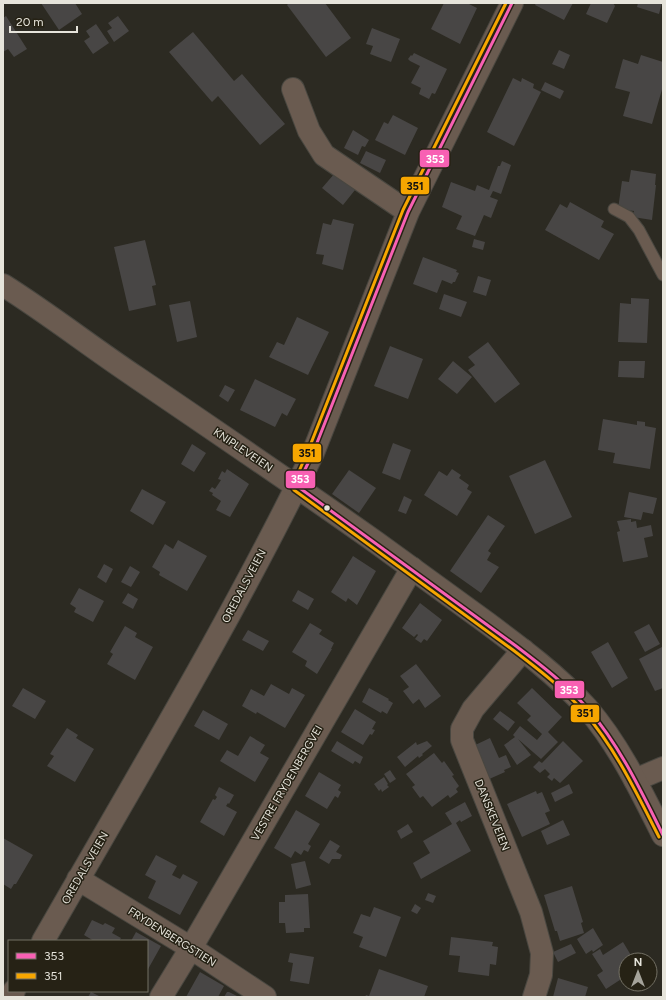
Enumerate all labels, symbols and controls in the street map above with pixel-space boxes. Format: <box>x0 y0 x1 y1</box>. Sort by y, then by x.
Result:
scale bar <box>10 8 77 34</box>
text: 20 m <box>16 15 44 29</box>
line badge: 353 <box>419 149 450 168</box>
text: 353 <box>426 153 444 166</box>
line badge: 351 <box>400 176 430 195</box>
text: 351 <box>406 180 424 193</box>
street label: KNIPLEVEIEN <box>211 425 275 475</box>
line badge: 351 <box>292 443 322 463</box>
text: 351 <box>298 447 316 460</box>
line badge: 353 <box>285 470 316 489</box>
text: 353 <box>291 473 309 486</box>
unlabelled marker <box>322 503 332 513</box>
street label: OREDALSVEIEN <box>219 547 269 625</box>
line badge: 353 <box>554 680 585 699</box>
text: 353 <box>560 684 578 697</box>
line badge: 351 <box>570 704 600 723</box>
text: 351 <box>576 707 594 720</box>
street label: VESTRE FRYDENBERGVEI <box>249 723 325 843</box>
street label: DANSKEVEIEN <box>472 777 512 853</box>
street label: OREDALSVEIEN <box>59 829 111 907</box>
street label: FRYDENBERGSTIEN <box>126 905 218 969</box>
legend <box>8 940 148 992</box>
text: 353 <box>44 949 64 963</box>
north arrow <box>618 952 658 992</box>
text: N <box>634 956 642 969</box>
text: 351 <box>44 969 62 983</box>

